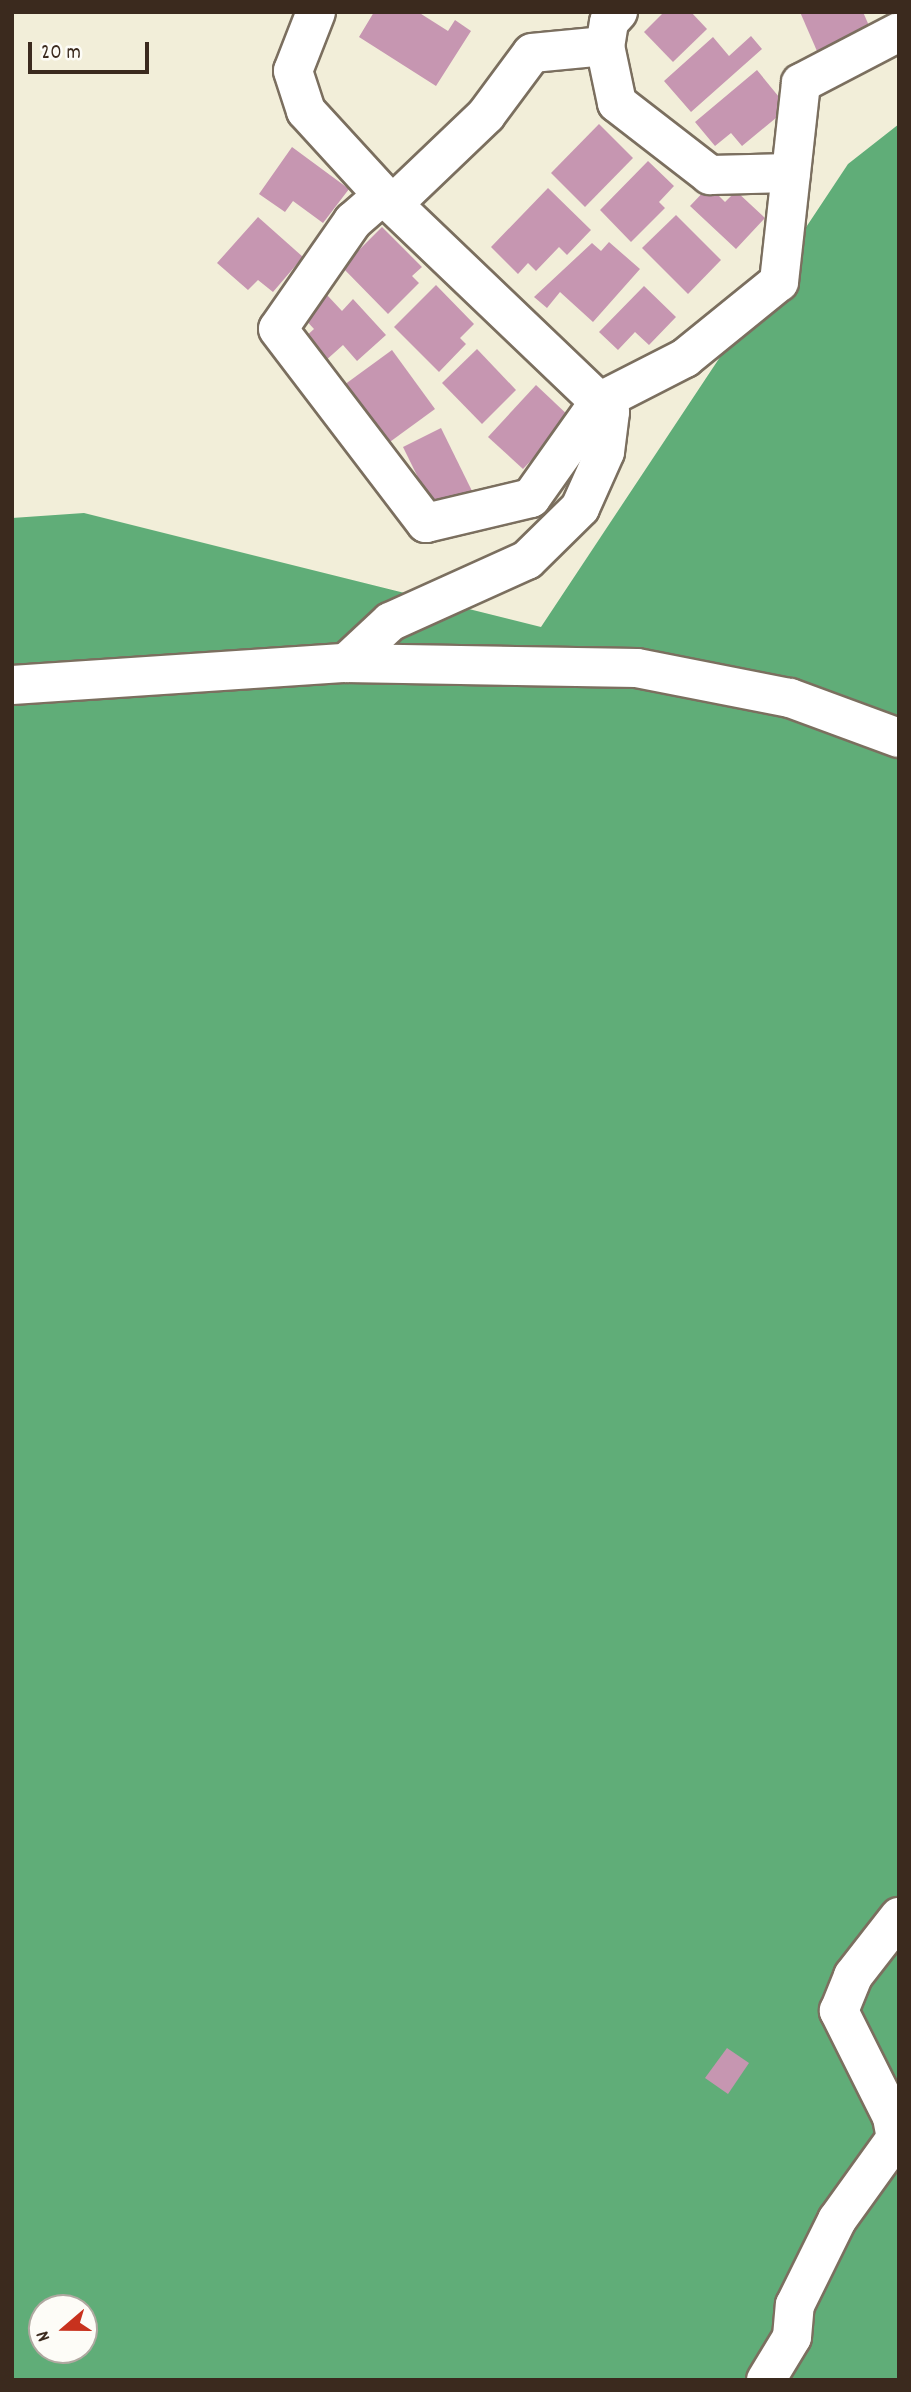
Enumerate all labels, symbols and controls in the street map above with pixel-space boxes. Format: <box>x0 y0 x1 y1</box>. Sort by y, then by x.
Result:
scale bar <box>32 28 152 72</box>
text: 20 m <box>41 39 81 69</box>
north arrow <box>28 2294 98 2364</box>
text: N <box>30 2327 59 2345</box>

